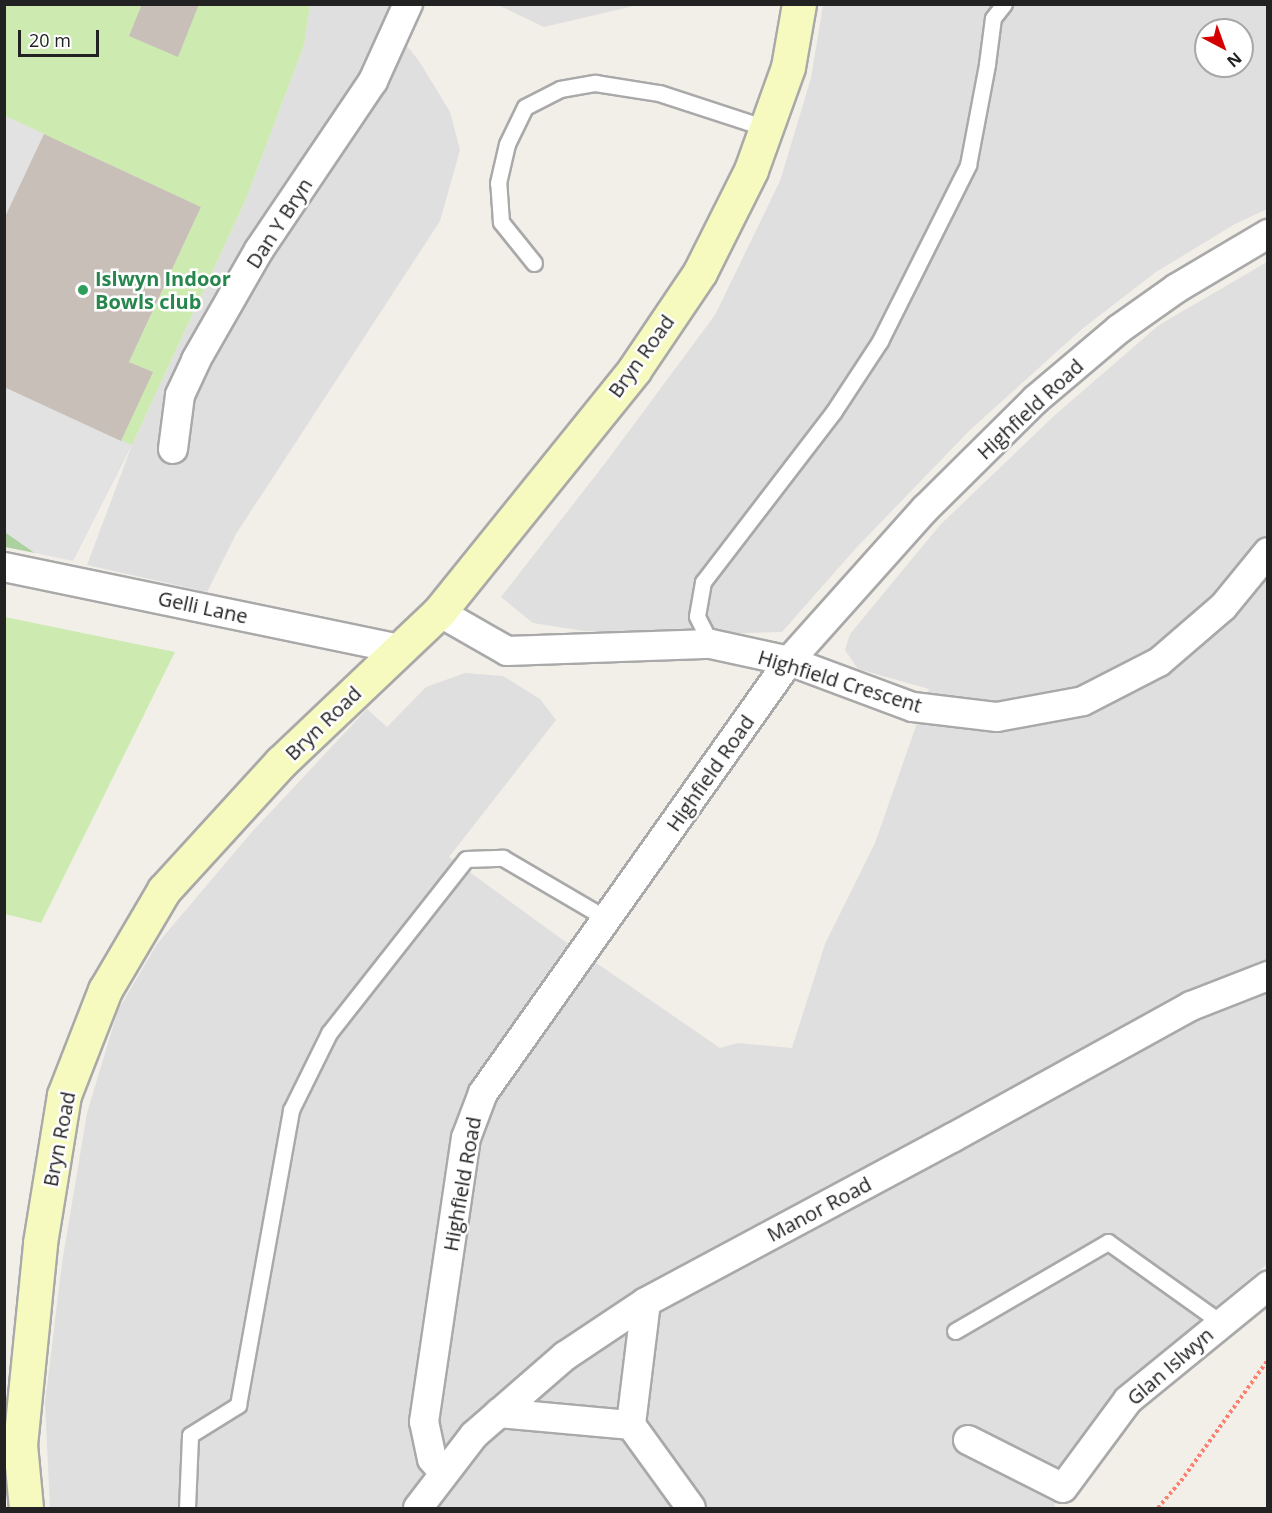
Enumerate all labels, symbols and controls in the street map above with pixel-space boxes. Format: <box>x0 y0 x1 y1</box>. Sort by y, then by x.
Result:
scale bar <box>21 18 102 56</box>
north arrow <box>1194 18 1254 78</box>
text: 20 m <box>29 28 71 52</box>
text: N <box>1222 47 1247 73</box>
street label: Dan Y Bryn <box>241 173 317 273</box>
place label: Islwyn Indoor Bowls club <box>95 266 231 313</box>
marker: Islwyn Indoor Bowls club <box>76 283 90 297</box>
street label: Bryn Road <box>603 310 679 402</box>
street label: Highfield Road <box>972 354 1088 464</box>
street label: Gelli Lane <box>156 586 250 628</box>
street label: Highfield Crescent <box>755 645 925 717</box>
street label: Bryn Road <box>280 681 366 765</box>
street label: Highfield Road <box>661 710 759 836</box>
street label: Bryn Road <box>38 1089 80 1189</box>
street label: Highfield Road <box>438 1115 486 1253</box>
street label: Manor Road <box>763 1172 875 1246</box>
street label: Glan Islwyn <box>1122 1322 1218 1410</box>

